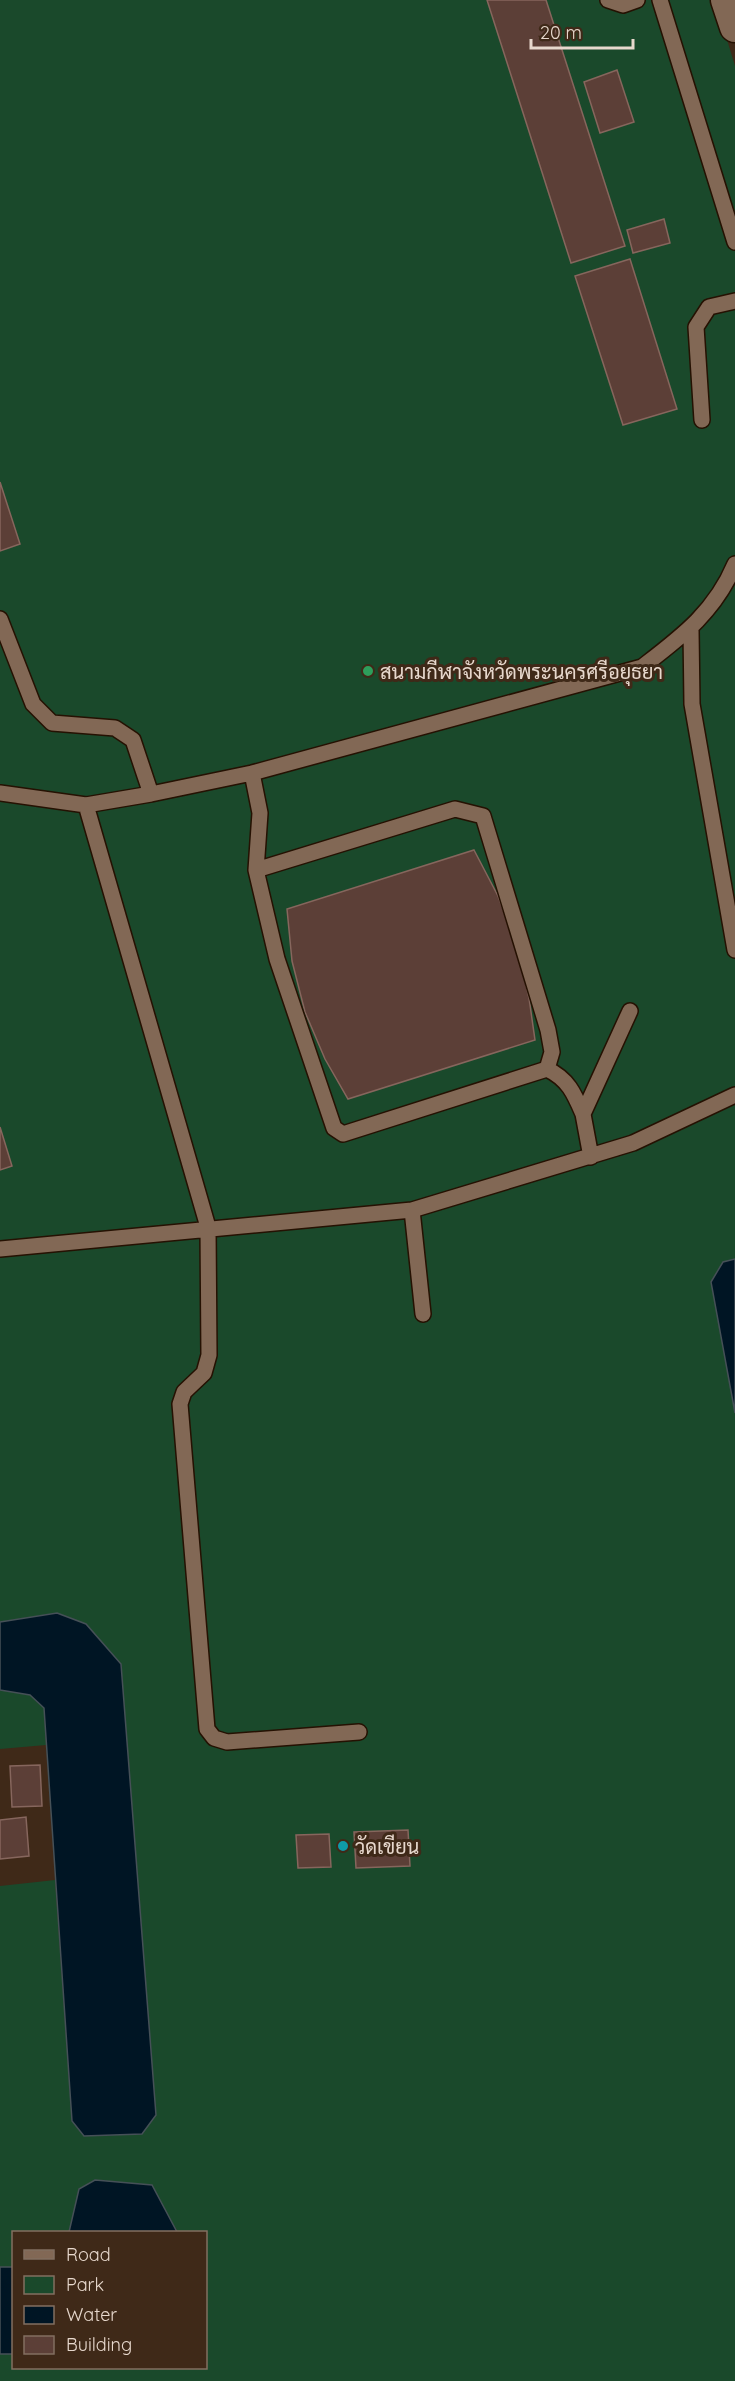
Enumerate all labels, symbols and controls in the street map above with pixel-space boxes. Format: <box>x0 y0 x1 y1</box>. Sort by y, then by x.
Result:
scale bar <box>531 12 633 50</box>
text: 20 m <box>540 21 582 44</box>
place label: สนามกีฬาจังหวัดพระนครศรีอยุธยา <box>380 659 663 686</box>
marker: สนามกีฬาจังหวัดพระนครศรีอยุธยา <box>361 664 375 678</box>
place label: วัดเขียน <box>355 1834 419 1859</box>
marker: วัดเขียน <box>336 1839 350 1853</box>
legend <box>12 2231 207 2369</box>
text: Road <box>66 2243 111 2266</box>
text: Park <box>66 2273 104 2296</box>
text: Water <box>66 2303 117 2326</box>
text: Building <box>66 2333 132 2356</box>

